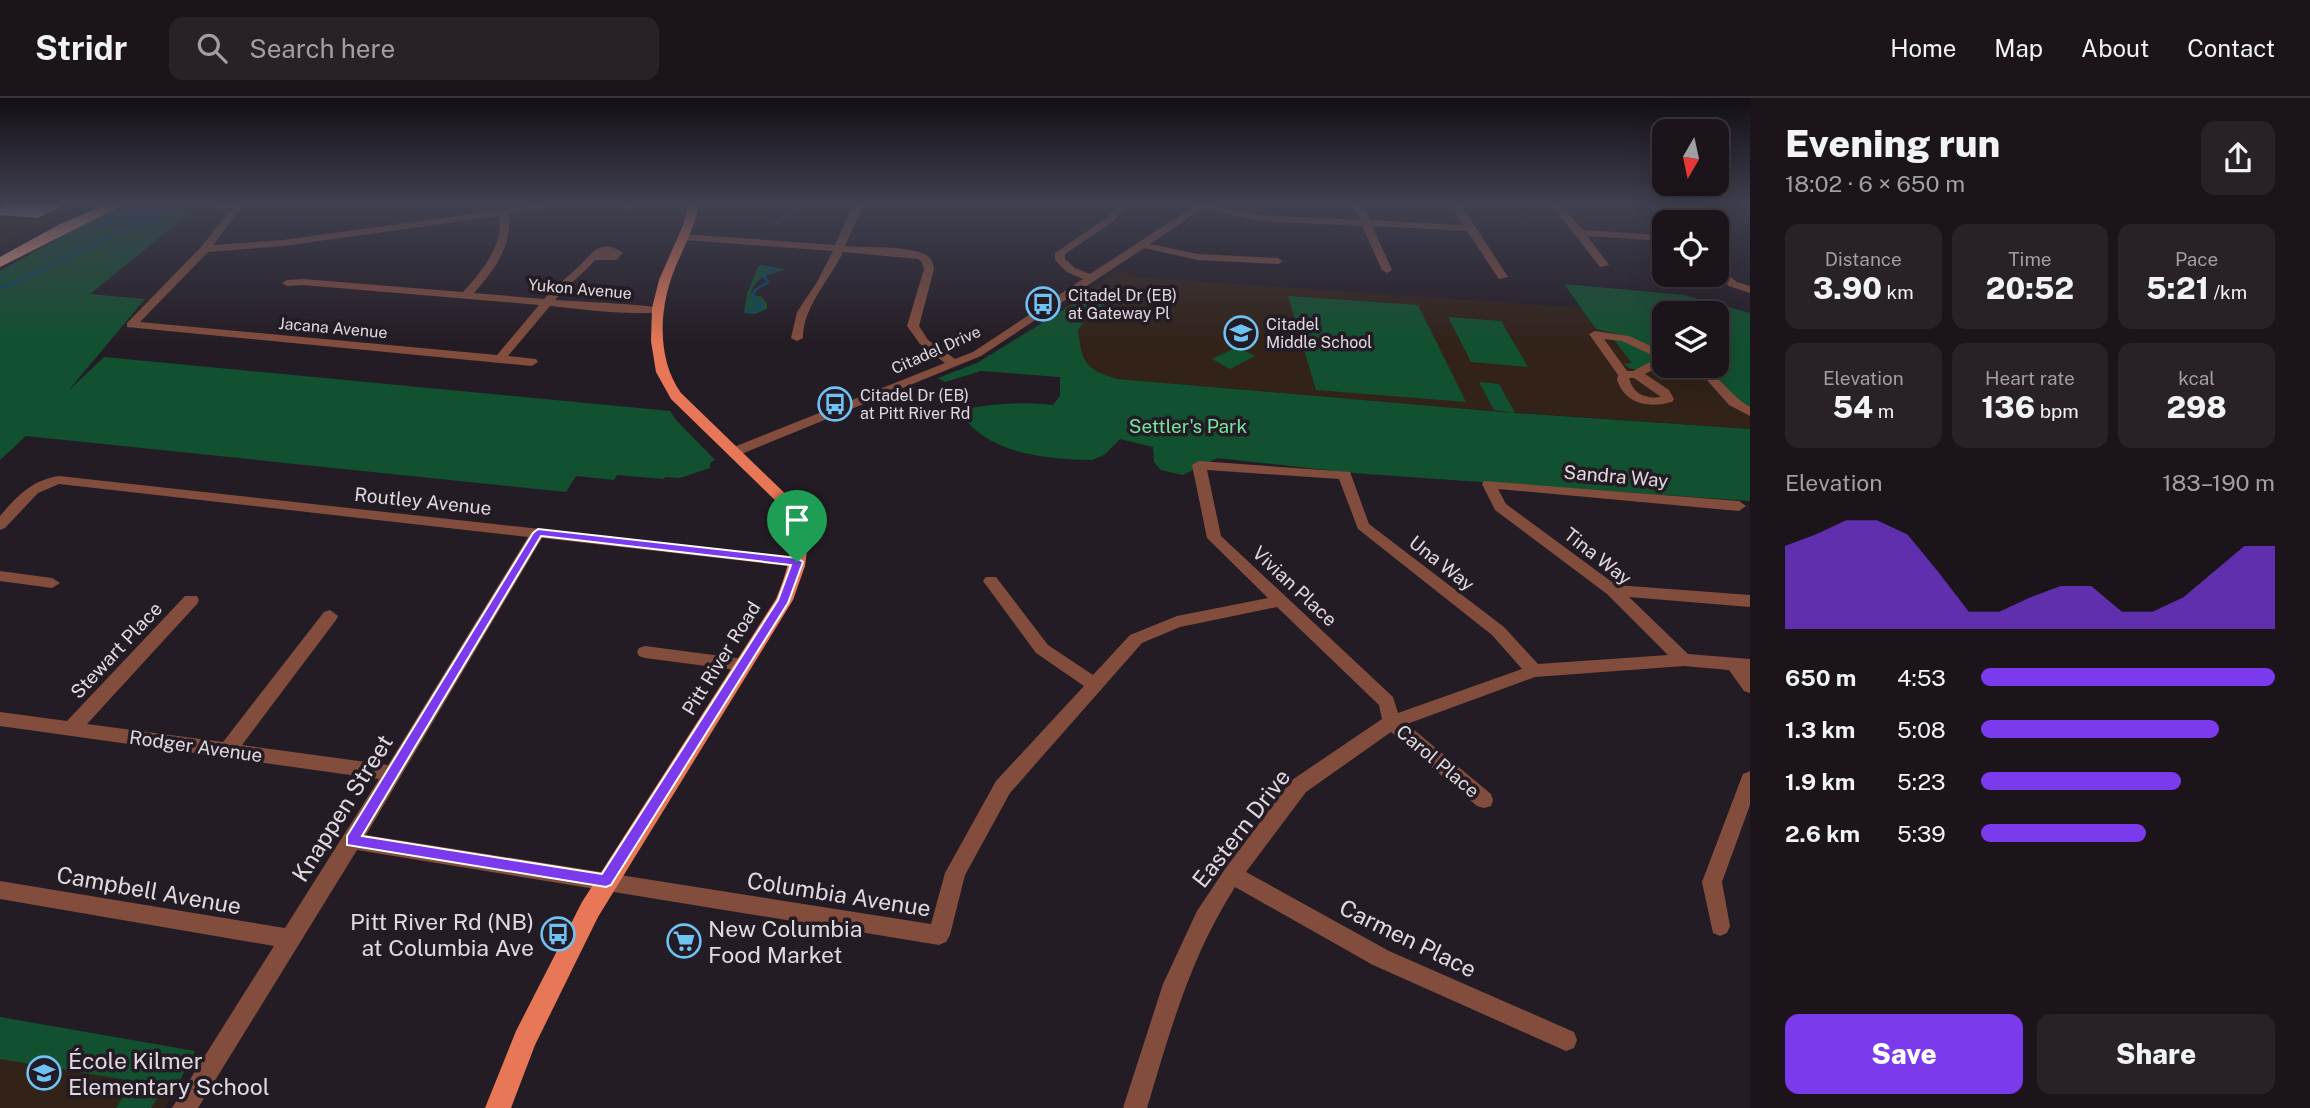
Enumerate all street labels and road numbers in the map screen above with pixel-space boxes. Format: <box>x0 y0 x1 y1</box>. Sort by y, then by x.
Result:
street label: Yukon Avenue <box>527 275 633 303</box>
street label: Jacana Avenue <box>278 314 388 342</box>
street label: Citadel Drive <box>888 322 984 378</box>
street label: Sandra Way <box>1563 460 1669 492</box>
street label: Routley Avenue <box>353 483 493 519</box>
street label: Tina Way <box>1560 523 1636 589</box>
street label: Una Way <box>1405 531 1479 595</box>
street label: Vivian Place <box>1248 541 1342 631</box>
street label: Stewart Place <box>66 597 166 703</box>
street label: Pitt River Road <box>677 597 765 719</box>
street label: Carol Place <box>1392 720 1484 802</box>
street label: Rodger Avenue <box>128 726 264 766</box>
street label: Knappen Street <box>286 730 398 886</box>
street label: Eastern Drive <box>1186 763 1296 893</box>
street label: Campbell Avenue <box>55 860 243 920</box>
street label: Columbia Avenue <box>745 866 933 922</box>
street label: Carmen Place <box>1335 893 1481 983</box>

